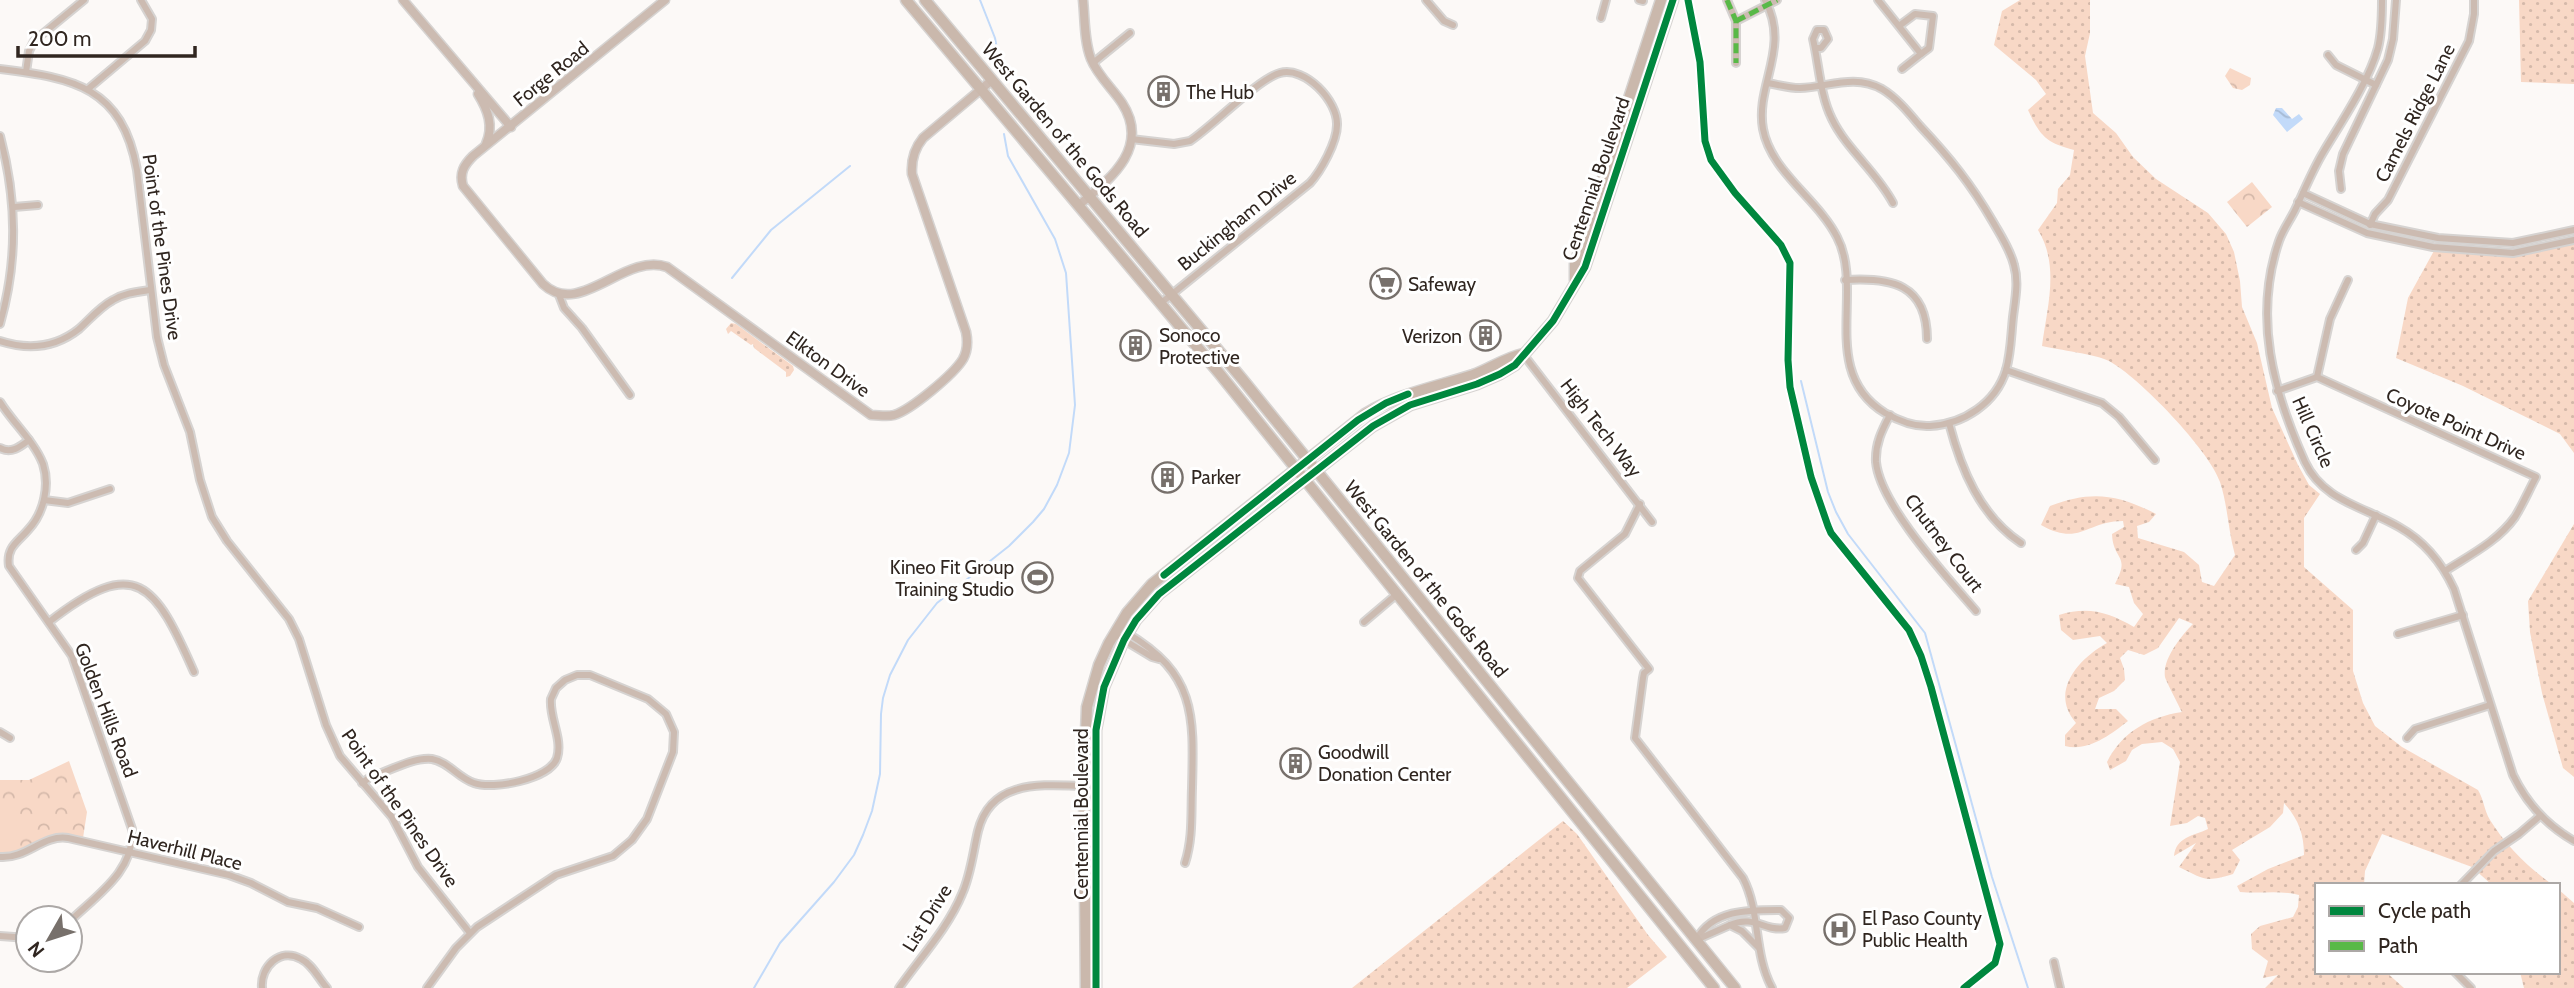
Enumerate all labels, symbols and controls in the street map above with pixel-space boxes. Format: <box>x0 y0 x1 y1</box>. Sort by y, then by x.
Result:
scale bar <box>18 14 194 58</box>
text: 200 m <box>28 26 91 51</box>
street label: Forge Road <box>509 37 593 111</box>
street label: West Garden of the Gods Road <box>977 38 1153 242</box>
street label: Camels Ridge Lane <box>2370 40 2460 186</box>
building icon: The Hub <box>1146 75 1180 109</box>
place label: The Hub <box>1186 81 1254 104</box>
street label: Centennial Boulevard <box>1557 94 1635 264</box>
street label: Point of the Pines Drive <box>138 152 186 342</box>
street label: Buckingham Drive <box>1173 166 1301 276</box>
supermarket icon: Safeway <box>1368 267 1402 301</box>
place label: Safeway <box>1408 273 1476 296</box>
building icon: Verizon <box>1468 319 1502 353</box>
place label: Sonoco Protective <box>1159 324 1240 369</box>
place label: Verizon <box>1402 325 1462 348</box>
street label: Elkton Drive <box>782 326 875 402</box>
building icon: Sonoco Protective <box>1119 329 1153 363</box>
street label: High Tech Way <box>1555 374 1647 482</box>
street label: Coyote Point Drive <box>2383 383 2530 465</box>
street label: Hill Circle <box>2287 393 2339 471</box>
building icon: Parker <box>1151 460 1185 494</box>
place label: Parker <box>1191 466 1241 489</box>
street label: West Garden of the Gods Road <box>1339 476 1513 682</box>
street label: Chutney Court <box>1900 489 1989 597</box>
place label: Kineo Fit Group Training Studio <box>890 556 1014 601</box>
sports icon: Kineo Fit Group Training Studio <box>1020 561 1054 595</box>
street label: Golden Hills Road <box>70 639 142 781</box>
street label: Point of the Pines Drive <box>337 724 463 892</box>
street label: Centennial Boulevard <box>1070 728 1093 900</box>
place label: Goodwill Donation Center <box>1318 741 1451 786</box>
building icon: Goodwill Donation Center <box>1278 746 1312 780</box>
street label: Haverhill Place <box>125 825 245 875</box>
street label: List Drive <box>897 880 957 956</box>
legend <box>2315 883 2560 974</box>
text: Cycle path <box>2378 898 2471 923</box>
north arrow <box>14 904 84 974</box>
place label: El Paso County Public Health <box>1862 907 1982 952</box>
hospital icon: El Paso County Public Health <box>1822 912 1856 946</box>
text: Path <box>2378 933 2418 958</box>
text: N <box>23 937 49 962</box>

